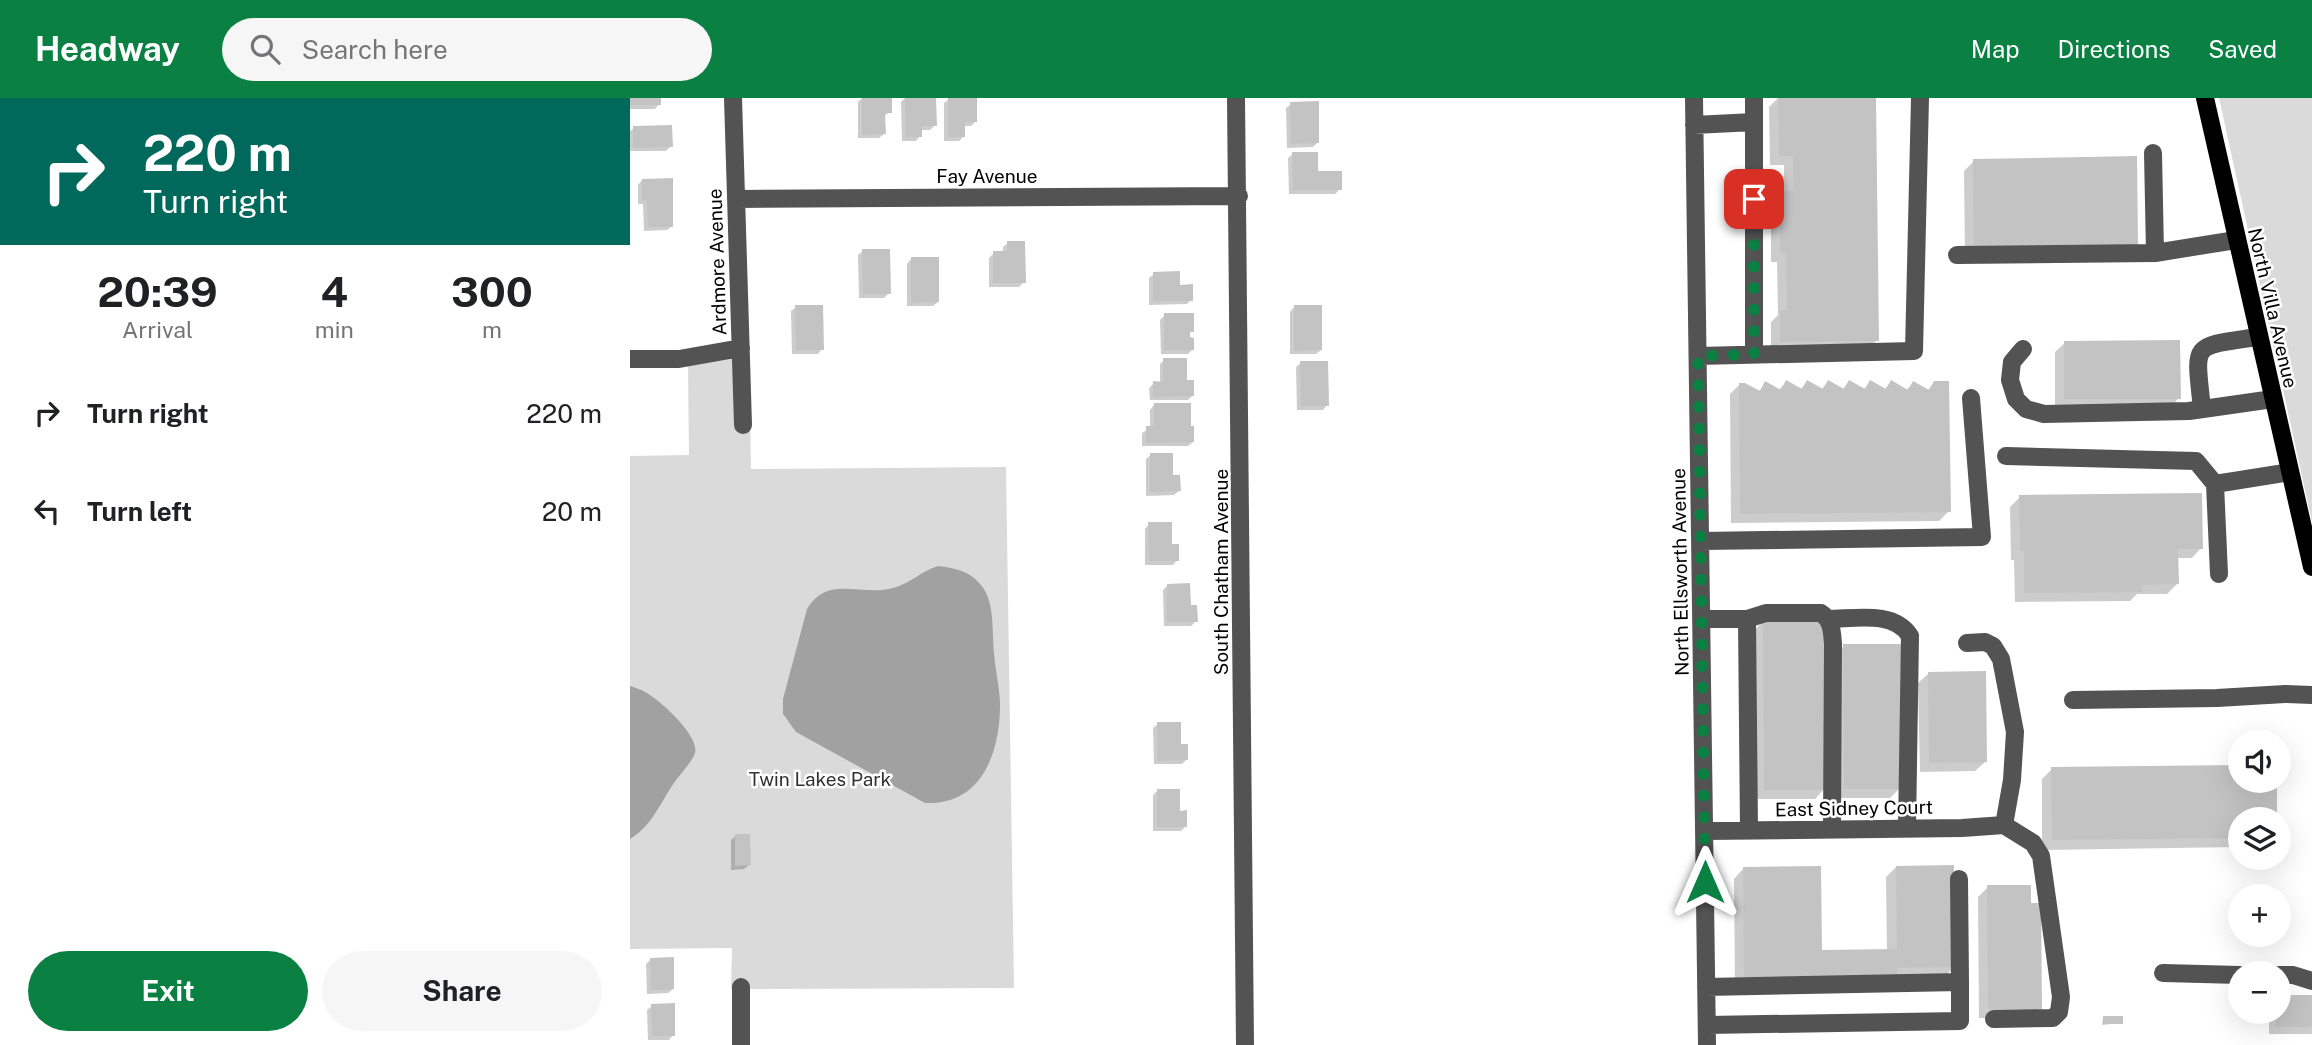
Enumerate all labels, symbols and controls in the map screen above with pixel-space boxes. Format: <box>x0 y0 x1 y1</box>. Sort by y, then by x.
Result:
search box <box>222 18 712 81</box>
text: Headway <box>35 30 180 68</box>
icon: search <box>246 30 284 68</box>
text: Search here <box>302 34 448 65</box>
text: Map <box>1971 35 2020 63</box>
text: Directions <box>2058 35 2170 63</box>
text: Saved <box>2208 35 2277 63</box>
text: 220 m <box>143 124 292 182</box>
icon: right <box>28 126 119 217</box>
street label: Fay Avenue <box>936 165 1038 187</box>
pin <box>1724 169 1784 229</box>
icon: arrive <box>1735 180 1773 218</box>
text: Turn right <box>143 183 288 220</box>
street label: Ardmore Avenue <box>703 188 731 336</box>
street label: North Villa Avenue <box>2244 226 2302 390</box>
text: 20:39 <box>97 267 218 316</box>
text: 4 <box>321 267 348 316</box>
text: 300 <box>451 267 533 316</box>
text: Arrival <box>122 316 193 343</box>
text: min <box>315 316 354 343</box>
text: m <box>482 316 502 343</box>
icon: right <box>28 394 66 432</box>
text: Turn right <box>87 398 209 429</box>
text: 220 m <box>526 398 602 429</box>
street label: North Ellsworth Avenue <box>1667 468 1693 676</box>
street label: South Chatham Avenue <box>1210 469 1232 675</box>
icon: left <box>28 492 66 530</box>
text: Turn left <box>87 496 192 527</box>
text: 20 m <box>542 496 602 527</box>
map controls <box>2228 730 2291 1024</box>
button: sound <box>2228 730 2291 793</box>
park label: Twin Lakes Park <box>749 768 892 790</box>
street label: East Sidney Court <box>1775 796 1933 820</box>
button: layers <box>2228 807 2291 870</box>
position arrow <box>1668 845 1742 919</box>
button: + <box>2228 884 2291 947</box>
button: Exit <box>28 951 308 1031</box>
button: Share <box>322 951 602 1031</box>
button: − <box>2228 961 2291 1024</box>

